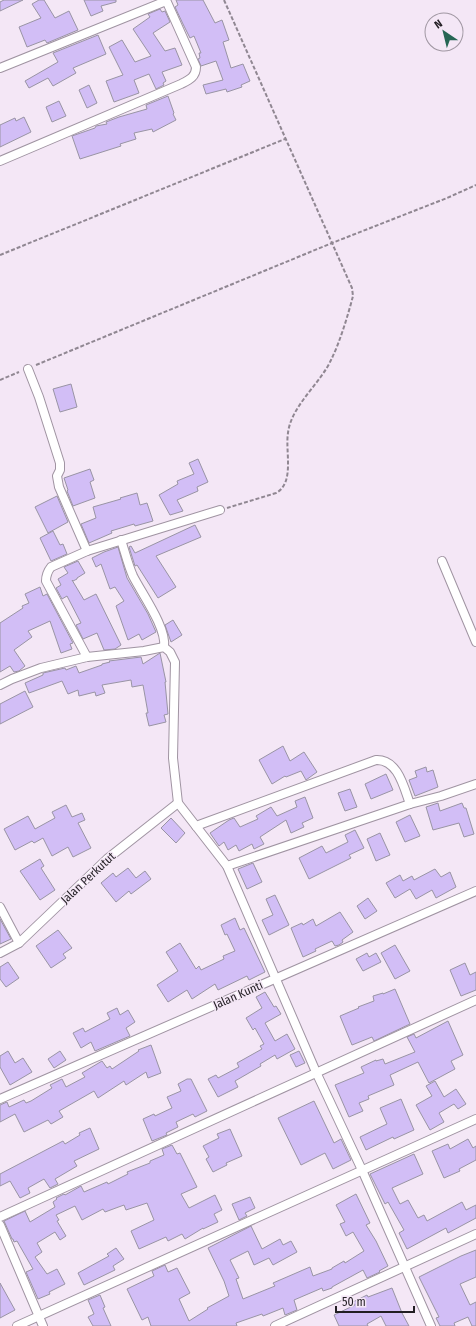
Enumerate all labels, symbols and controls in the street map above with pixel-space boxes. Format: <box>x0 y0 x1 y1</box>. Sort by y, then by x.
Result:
north arrow <box>424 12 464 52</box>
text: N <box>432 17 445 31</box>
street label: Jalan Perkutut <box>58 849 118 907</box>
street label: Jalan Kunti <box>211 978 265 1012</box>
scale bar <box>336 1288 414 1314</box>
text: 50 m <box>342 1295 366 1309</box>

